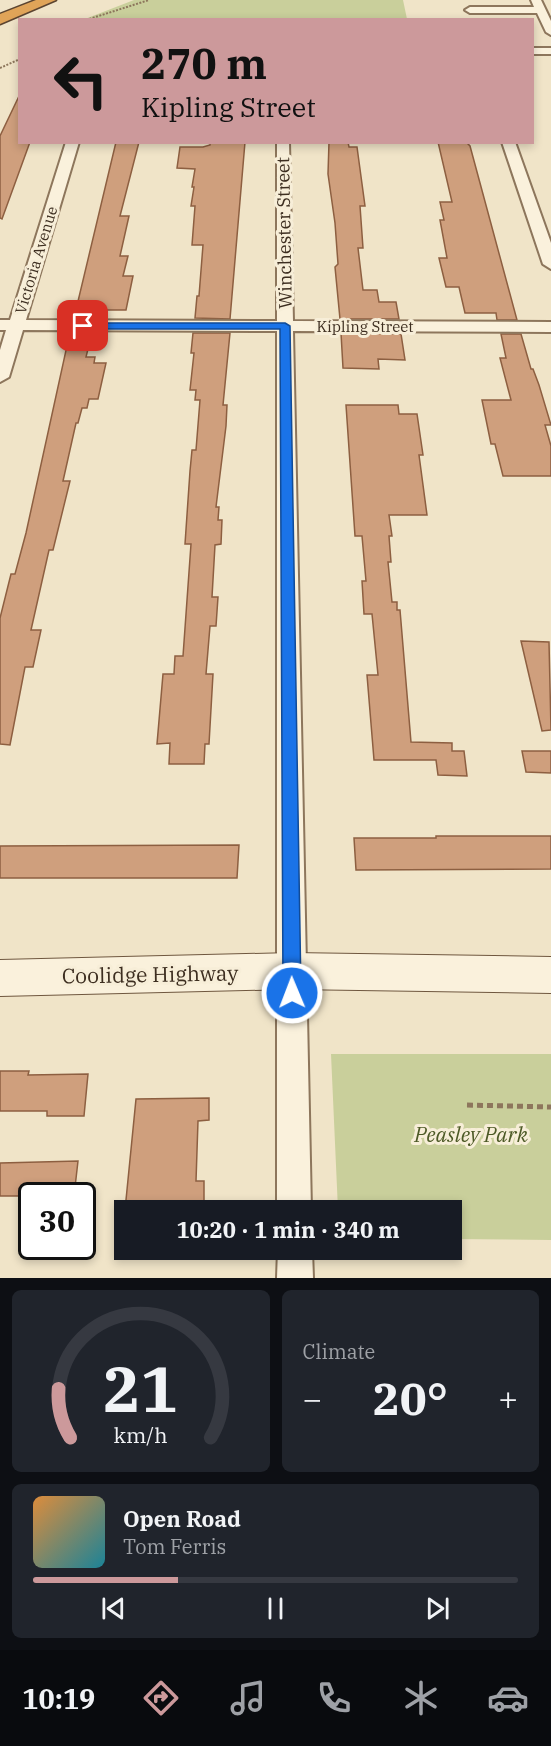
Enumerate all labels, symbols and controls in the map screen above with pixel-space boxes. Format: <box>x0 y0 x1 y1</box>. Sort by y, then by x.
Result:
text: 270 m <box>141 36 267 91</box>
icon: left <box>42 42 120 120</box>
text: Kipling Street <box>141 89 316 124</box>
street label: Winchester Street <box>271 157 297 309</box>
street label: Victoria Avenue <box>11 204 61 316</box>
pin <box>57 300 108 351</box>
icon: arrive <box>66 309 99 342</box>
street label: Kipling Street <box>316 317 414 336</box>
street label: Coolidge Highway <box>62 958 239 990</box>
position arrow <box>260 961 324 1025</box>
park label: Peasley Park <box>413 1120 529 1148</box>
speed limit sign: 30 <box>18 1182 96 1260</box>
text: 10:20 · 1 min · 340 m <box>176 1215 400 1244</box>
text: Climate <box>303 1338 375 1365</box>
text: 21 <box>103 1348 178 1429</box>
text: 20° <box>373 1369 448 1427</box>
text: − <box>303 1377 322 1420</box>
text: + <box>498 1377 518 1420</box>
text: km/h <box>114 1421 168 1449</box>
text: Open Road <box>123 1504 241 1533</box>
text: Tom Ferris <box>123 1533 226 1560</box>
icon: previous <box>97 1592 130 1625</box>
icon: pause <box>259 1592 292 1625</box>
icon: next <box>421 1592 454 1625</box>
icon: directions <box>140 1677 182 1719</box>
icon: music <box>227 1677 269 1719</box>
icon: phone <box>313 1677 355 1719</box>
icon: climate <box>400 1677 442 1719</box>
icon: car <box>487 1677 529 1719</box>
text: 10:19 <box>22 1681 95 1716</box>

